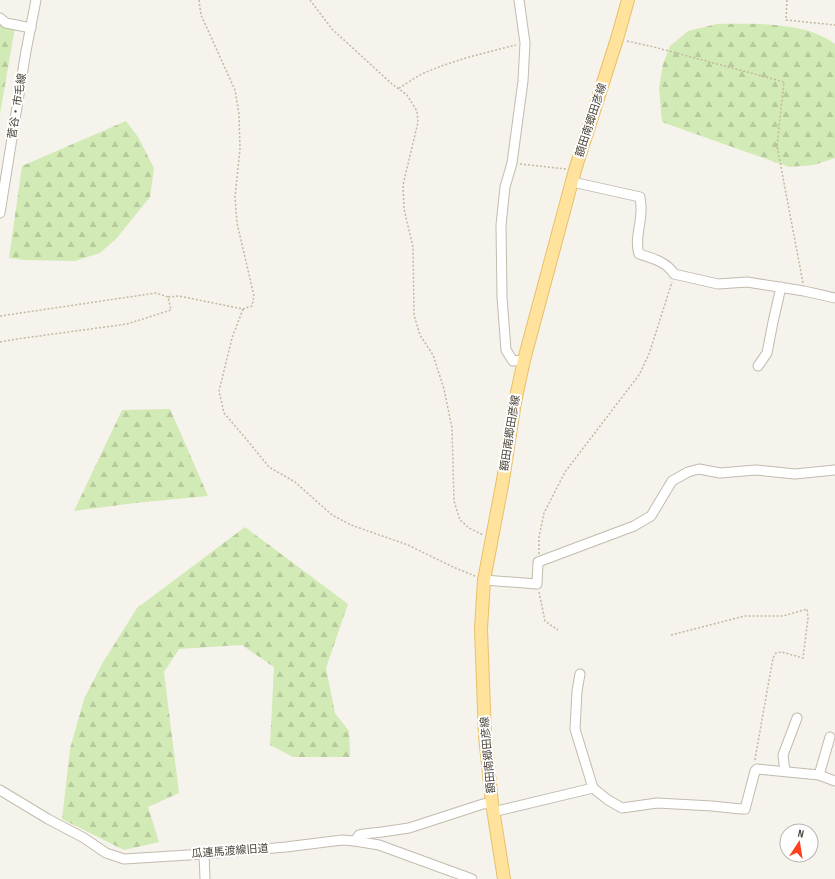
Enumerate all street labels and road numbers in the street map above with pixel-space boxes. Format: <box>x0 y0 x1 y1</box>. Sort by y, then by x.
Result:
street label: 菅谷・市毛線 <box>5 72 29 140</box>
street label: 額田南郷田彦線 <box>573 81 609 159</box>
street label: 額田南郷田彦線 <box>498 394 522 472</box>
street label: 額田南郷田彦線 <box>478 716 498 794</box>
street label: 瓜連馬渡線旧道 <box>191 842 269 860</box>

